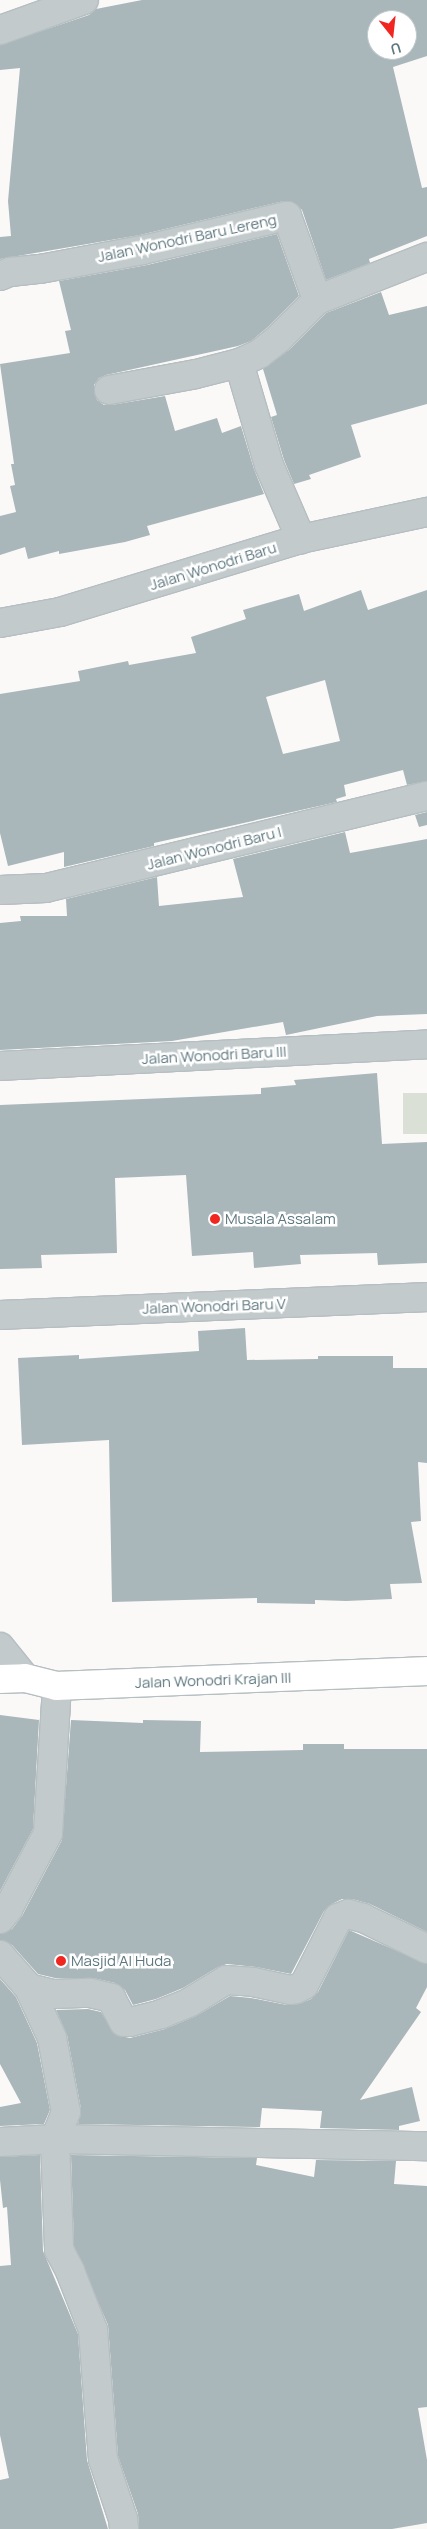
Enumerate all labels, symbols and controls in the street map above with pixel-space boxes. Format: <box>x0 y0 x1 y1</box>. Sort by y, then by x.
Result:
north arrow <box>367 10 417 60</box>
text: U <box>389 38 403 59</box>
street label: Jalan Wonodri Baru Lereng <box>96 210 278 266</box>
street label: Jalan Wonodri Baru <box>148 538 278 594</box>
street label: Jalan Wonodri Baru I <box>145 823 283 873</box>
street label: Jalan Wonodri Baru III <box>141 1042 287 1068</box>
place label: Musala Assalam <box>225 1210 336 1228</box>
marker: Musala Assalam <box>209 1213 221 1225</box>
street label: Jalan Wonodri Baru V <box>142 1295 286 1317</box>
street label: Jalan Wonodri Krajan III <box>135 1668 291 1692</box>
place label: Masjid Al Huda <box>71 1952 171 1970</box>
marker: Masjid Al Huda <box>55 1955 67 1967</box>

